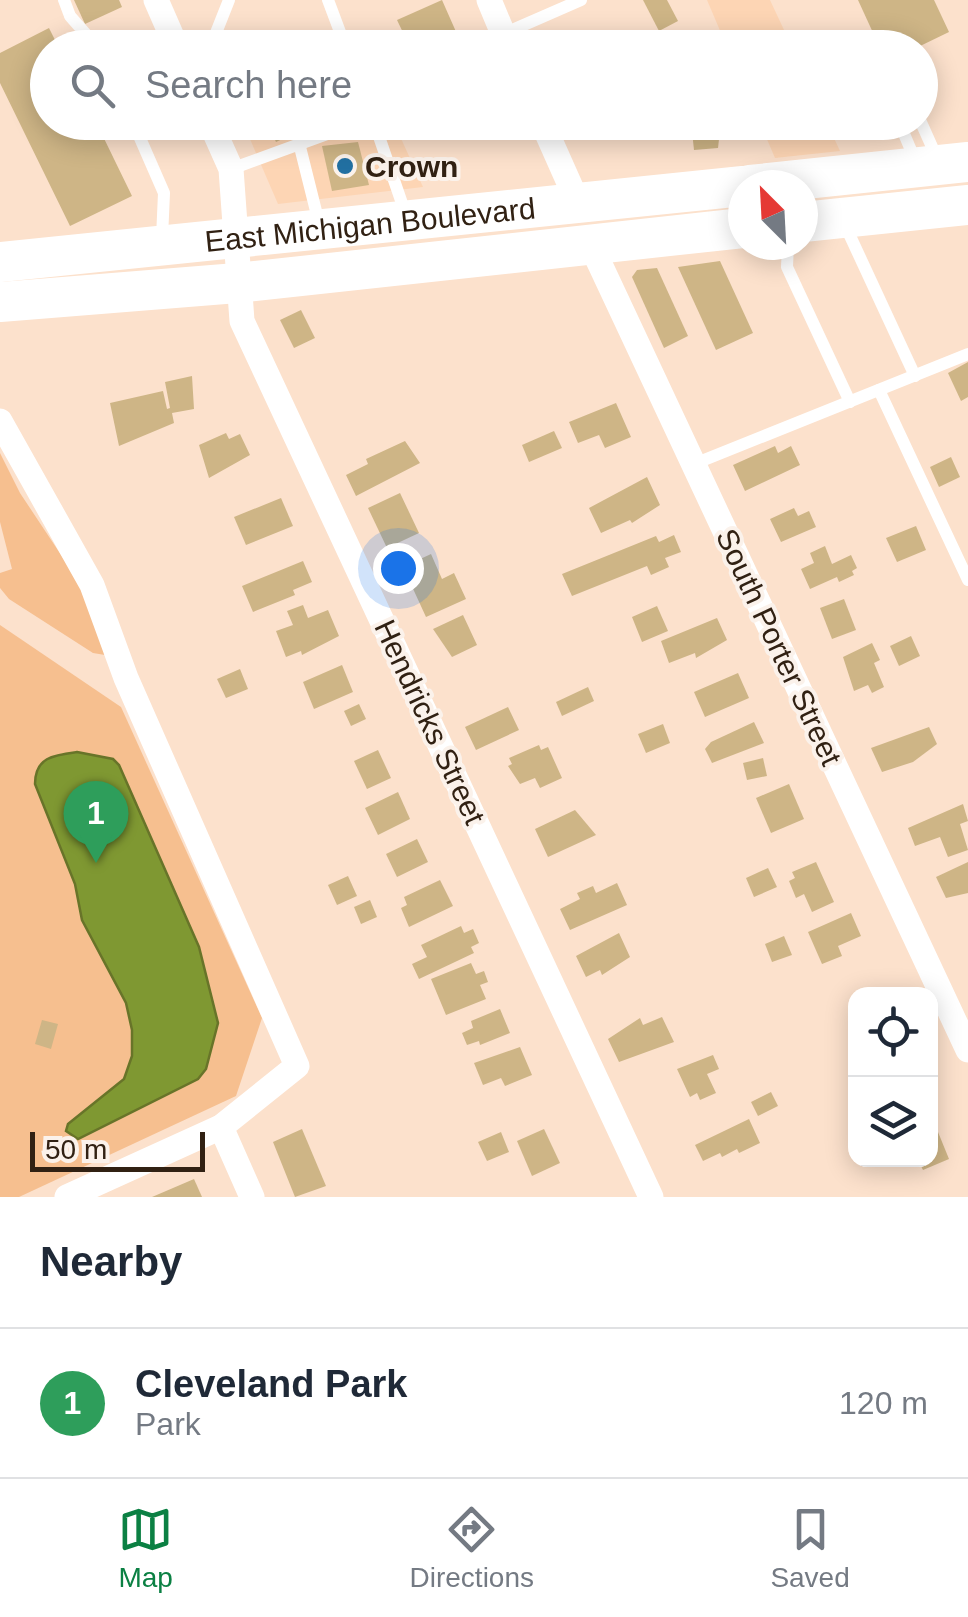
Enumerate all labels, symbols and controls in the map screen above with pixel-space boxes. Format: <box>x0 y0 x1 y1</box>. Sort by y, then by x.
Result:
search box <box>30 30 938 140</box>
icon: search <box>65 58 120 113</box>
text: Search here <box>145 64 352 106</box>
place label: Crown <box>365 150 458 183</box>
marker: Crown <box>334 155 356 177</box>
north arrow <box>728 170 818 260</box>
street label: East Michigan Boulevard <box>203 191 537 257</box>
street label: South Porter Street <box>710 524 848 771</box>
your location <box>373 543 424 594</box>
street label: Hendricks Street <box>368 615 492 830</box>
pin: 1 <box>64 780 128 863</box>
map controls <box>848 987 938 1167</box>
button: locate <box>848 987 938 1077</box>
button: layers <box>848 1077 938 1167</box>
scale bar <box>30 1127 205 1172</box>
text: 50 m <box>45 1134 107 1165</box>
text: Nearby <box>40 1238 182 1285</box>
text: Cleveland Park <box>135 1363 407 1405</box>
text: 1 <box>64 1385 81 1421</box>
text: 120 m <box>839 1385 928 1421</box>
text: Park <box>135 1406 201 1442</box>
tab: Map <box>118 1502 173 1594</box>
tab: Directions <box>410 1502 534 1594</box>
tab: Saved <box>770 1502 850 1594</box>

